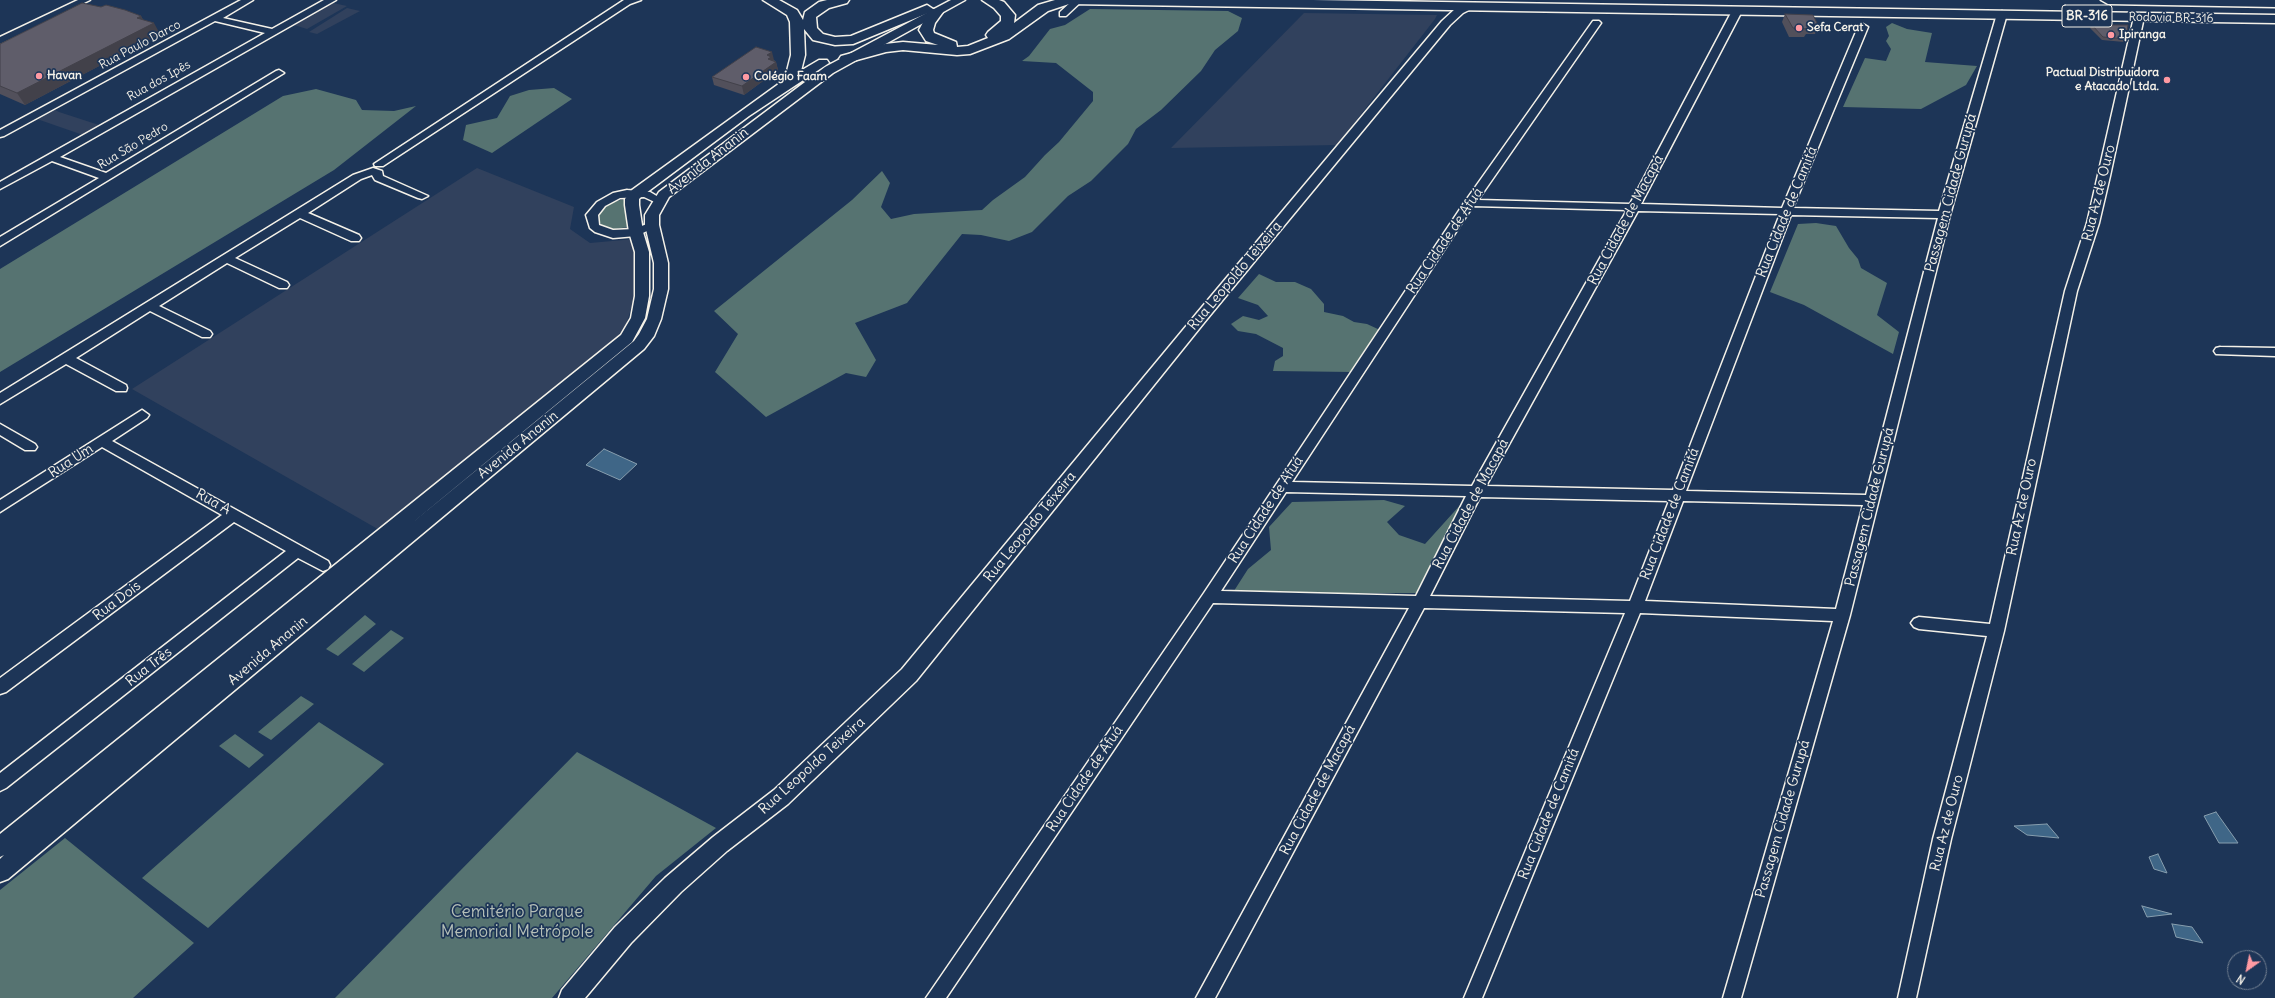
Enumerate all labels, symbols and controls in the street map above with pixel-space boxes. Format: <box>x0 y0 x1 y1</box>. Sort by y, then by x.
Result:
road number: BR-316 <box>2062 5 2112 27</box>
street label: Rodovia BR-316 <box>2128 10 2214 26</box>
street label: Rua Paulo Darco <box>97 17 183 73</box>
place label: Sefa Cerat <box>1807 21 1863 35</box>
marker: Sefa Cerat <box>1794 23 1804 33</box>
place label: Ipiranga <box>2119 28 2166 42</box>
marker: Ipiranga <box>2106 30 2116 40</box>
street label: Rua dos Ipês <box>125 58 193 104</box>
place label: Pactual Distribuidora e Atacado Ltda. <box>2046 66 2159 94</box>
place label: Havan <box>47 69 82 83</box>
place label: Colégio Faam <box>754 70 827 84</box>
marker: Havan <box>34 71 44 81</box>
marker: Colégio Faam <box>741 72 751 82</box>
marker: Pactual Distribuidora e Atacado Ltda. <box>2162 75 2172 85</box>
street label: Passagem Cidade Gurupá <box>1922 112 1980 274</box>
street label: Rua São Pedro <box>95 119 171 173</box>
street label: Avenida Ananin <box>664 124 752 198</box>
street label: Rua Az de Ouro <box>2079 143 2119 243</box>
street label: Rua Cidade de Camitá <box>1753 144 1821 280</box>
street label: Rua Cidade de Macapá <box>1585 152 1667 288</box>
street label: Rua Cidade de Afuá <box>1403 185 1487 297</box>
street label: Rua Leopoldo Teixeira <box>1185 218 1285 334</box>
street label: Avenida Ananin <box>474 407 562 483</box>
street label: Passagem Cidade Gurupá <box>1842 426 1898 588</box>
street label: Rua Cidade de Macapá <box>1430 436 1512 572</box>
street label: Rua Um <box>45 440 97 482</box>
street label: Rua Cidade de Camitá <box>1637 446 1703 582</box>
street label: Rua Cidade de Afuá <box>1225 453 1307 567</box>
street label: Rua Az de Ouro <box>2004 457 2040 557</box>
street label: Rua Leopoldo Teixeira <box>980 468 1080 586</box>
street label: Rua A <box>193 486 233 518</box>
street label: Rua Dois <box>90 578 144 624</box>
street label: Avenida Ananin <box>225 613 311 689</box>
street label: Rua Três <box>123 644 175 690</box>
street label: Rua Leopoldo Teixeira <box>755 714 869 818</box>
street label: Rua Cidade de Macapá <box>1277 722 1359 858</box>
street label: Rua Cidade de Afuá <box>1043 723 1127 835</box>
street label: Passagem Cidade Gurupá <box>1752 738 1814 900</box>
street label: Rua Cidade de Camitá <box>1515 746 1583 882</box>
street label: Rua Az de Ouro <box>1927 773 1967 873</box>
park label: Cemitério Parque Memorial Metrópole <box>441 902 593 942</box>
north arrow <box>2227 950 2267 990</box>
text: N <box>2234 971 2248 987</box>

